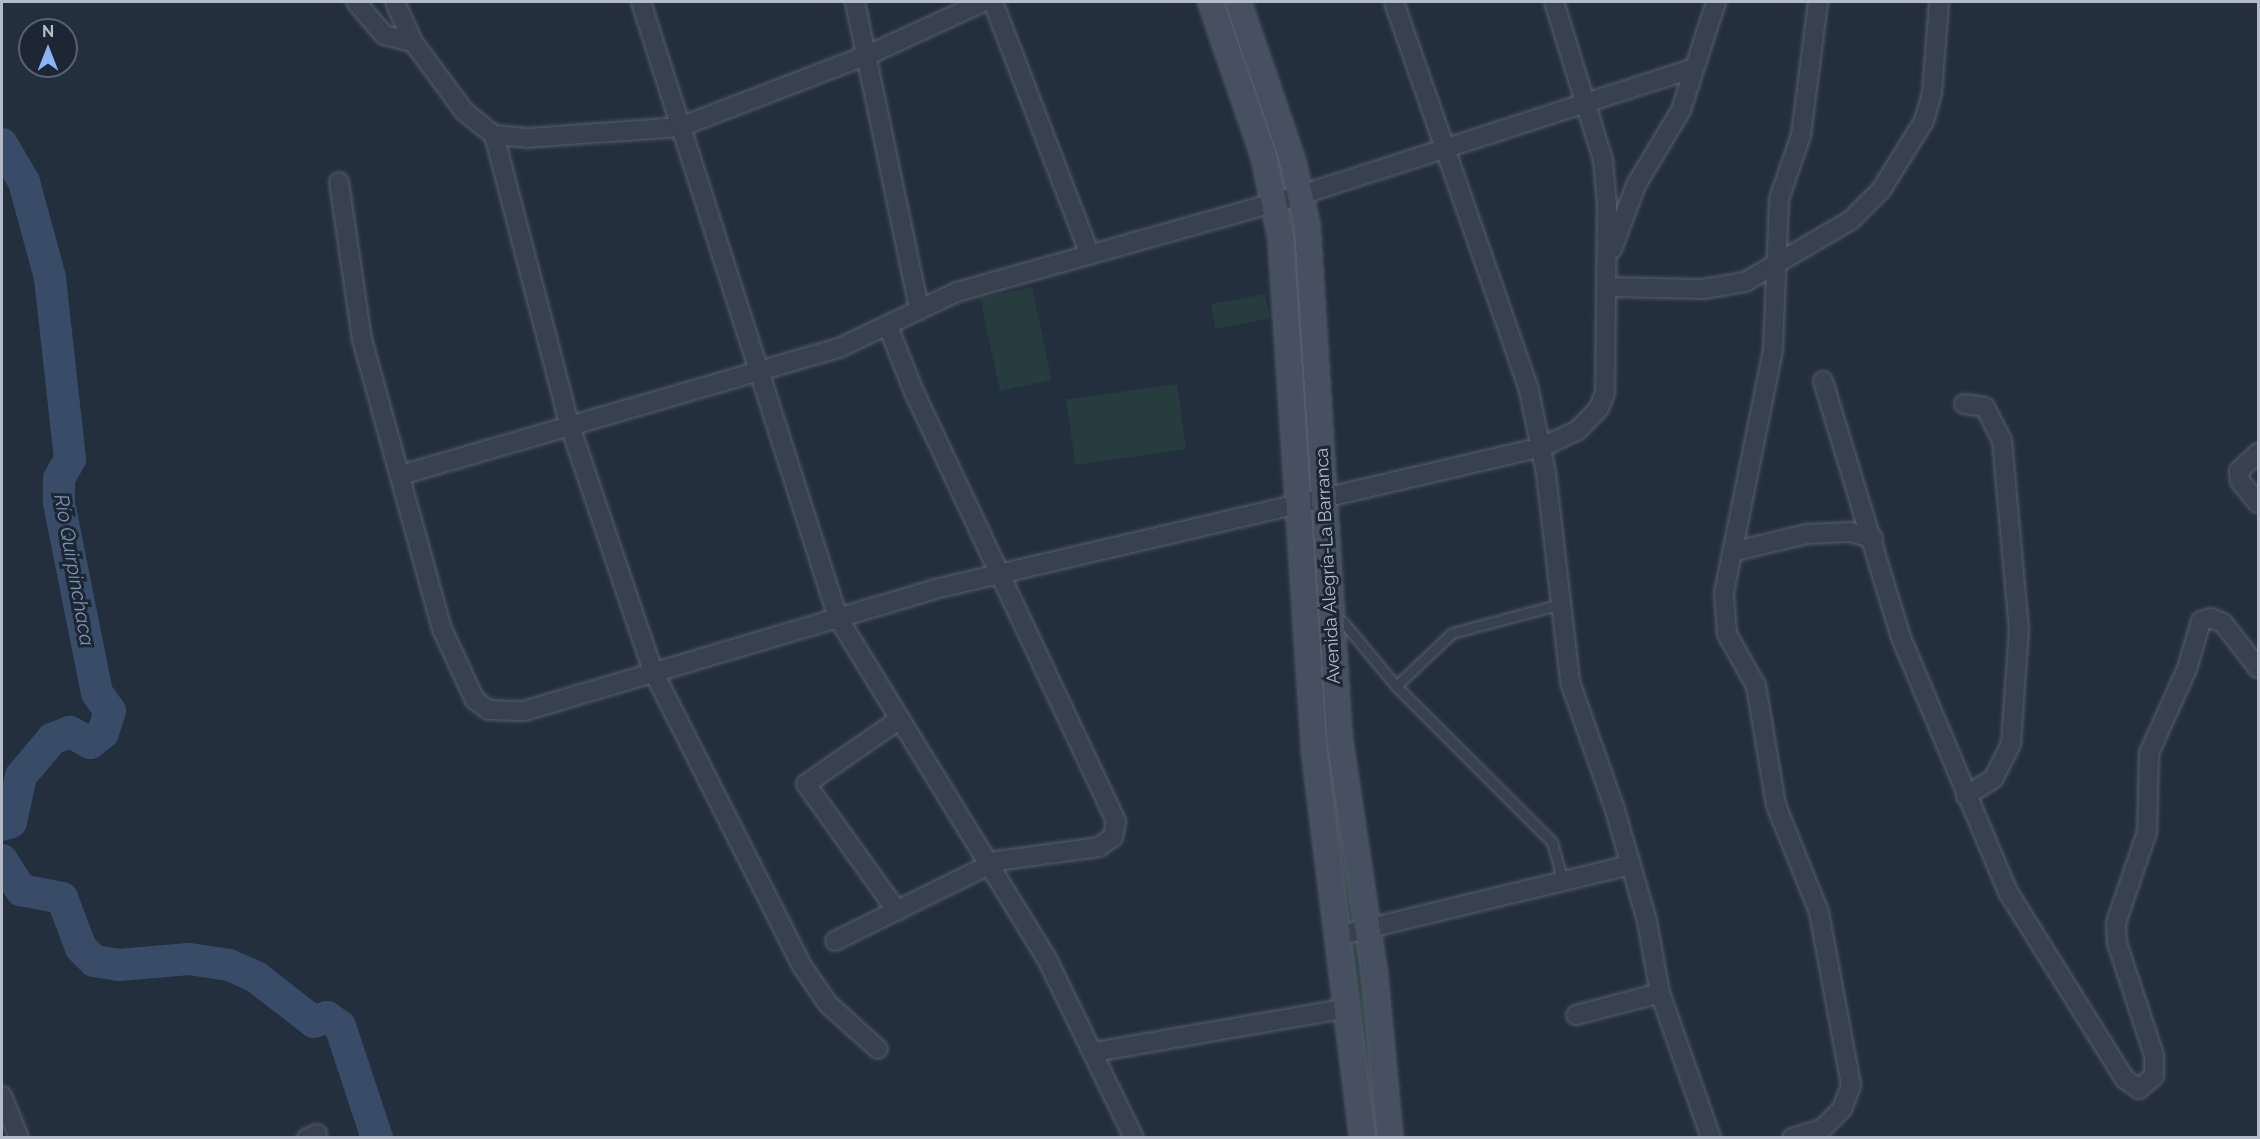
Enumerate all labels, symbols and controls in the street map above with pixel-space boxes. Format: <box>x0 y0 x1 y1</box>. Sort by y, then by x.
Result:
north arrow <box>18 18 78 78</box>
text: N <box>42 22 54 41</box>
street label: Avenida Alegría-La Barranca <box>1311 447 1345 685</box>
water label: Río Quirpinchaca <box>49 492 99 648</box>

